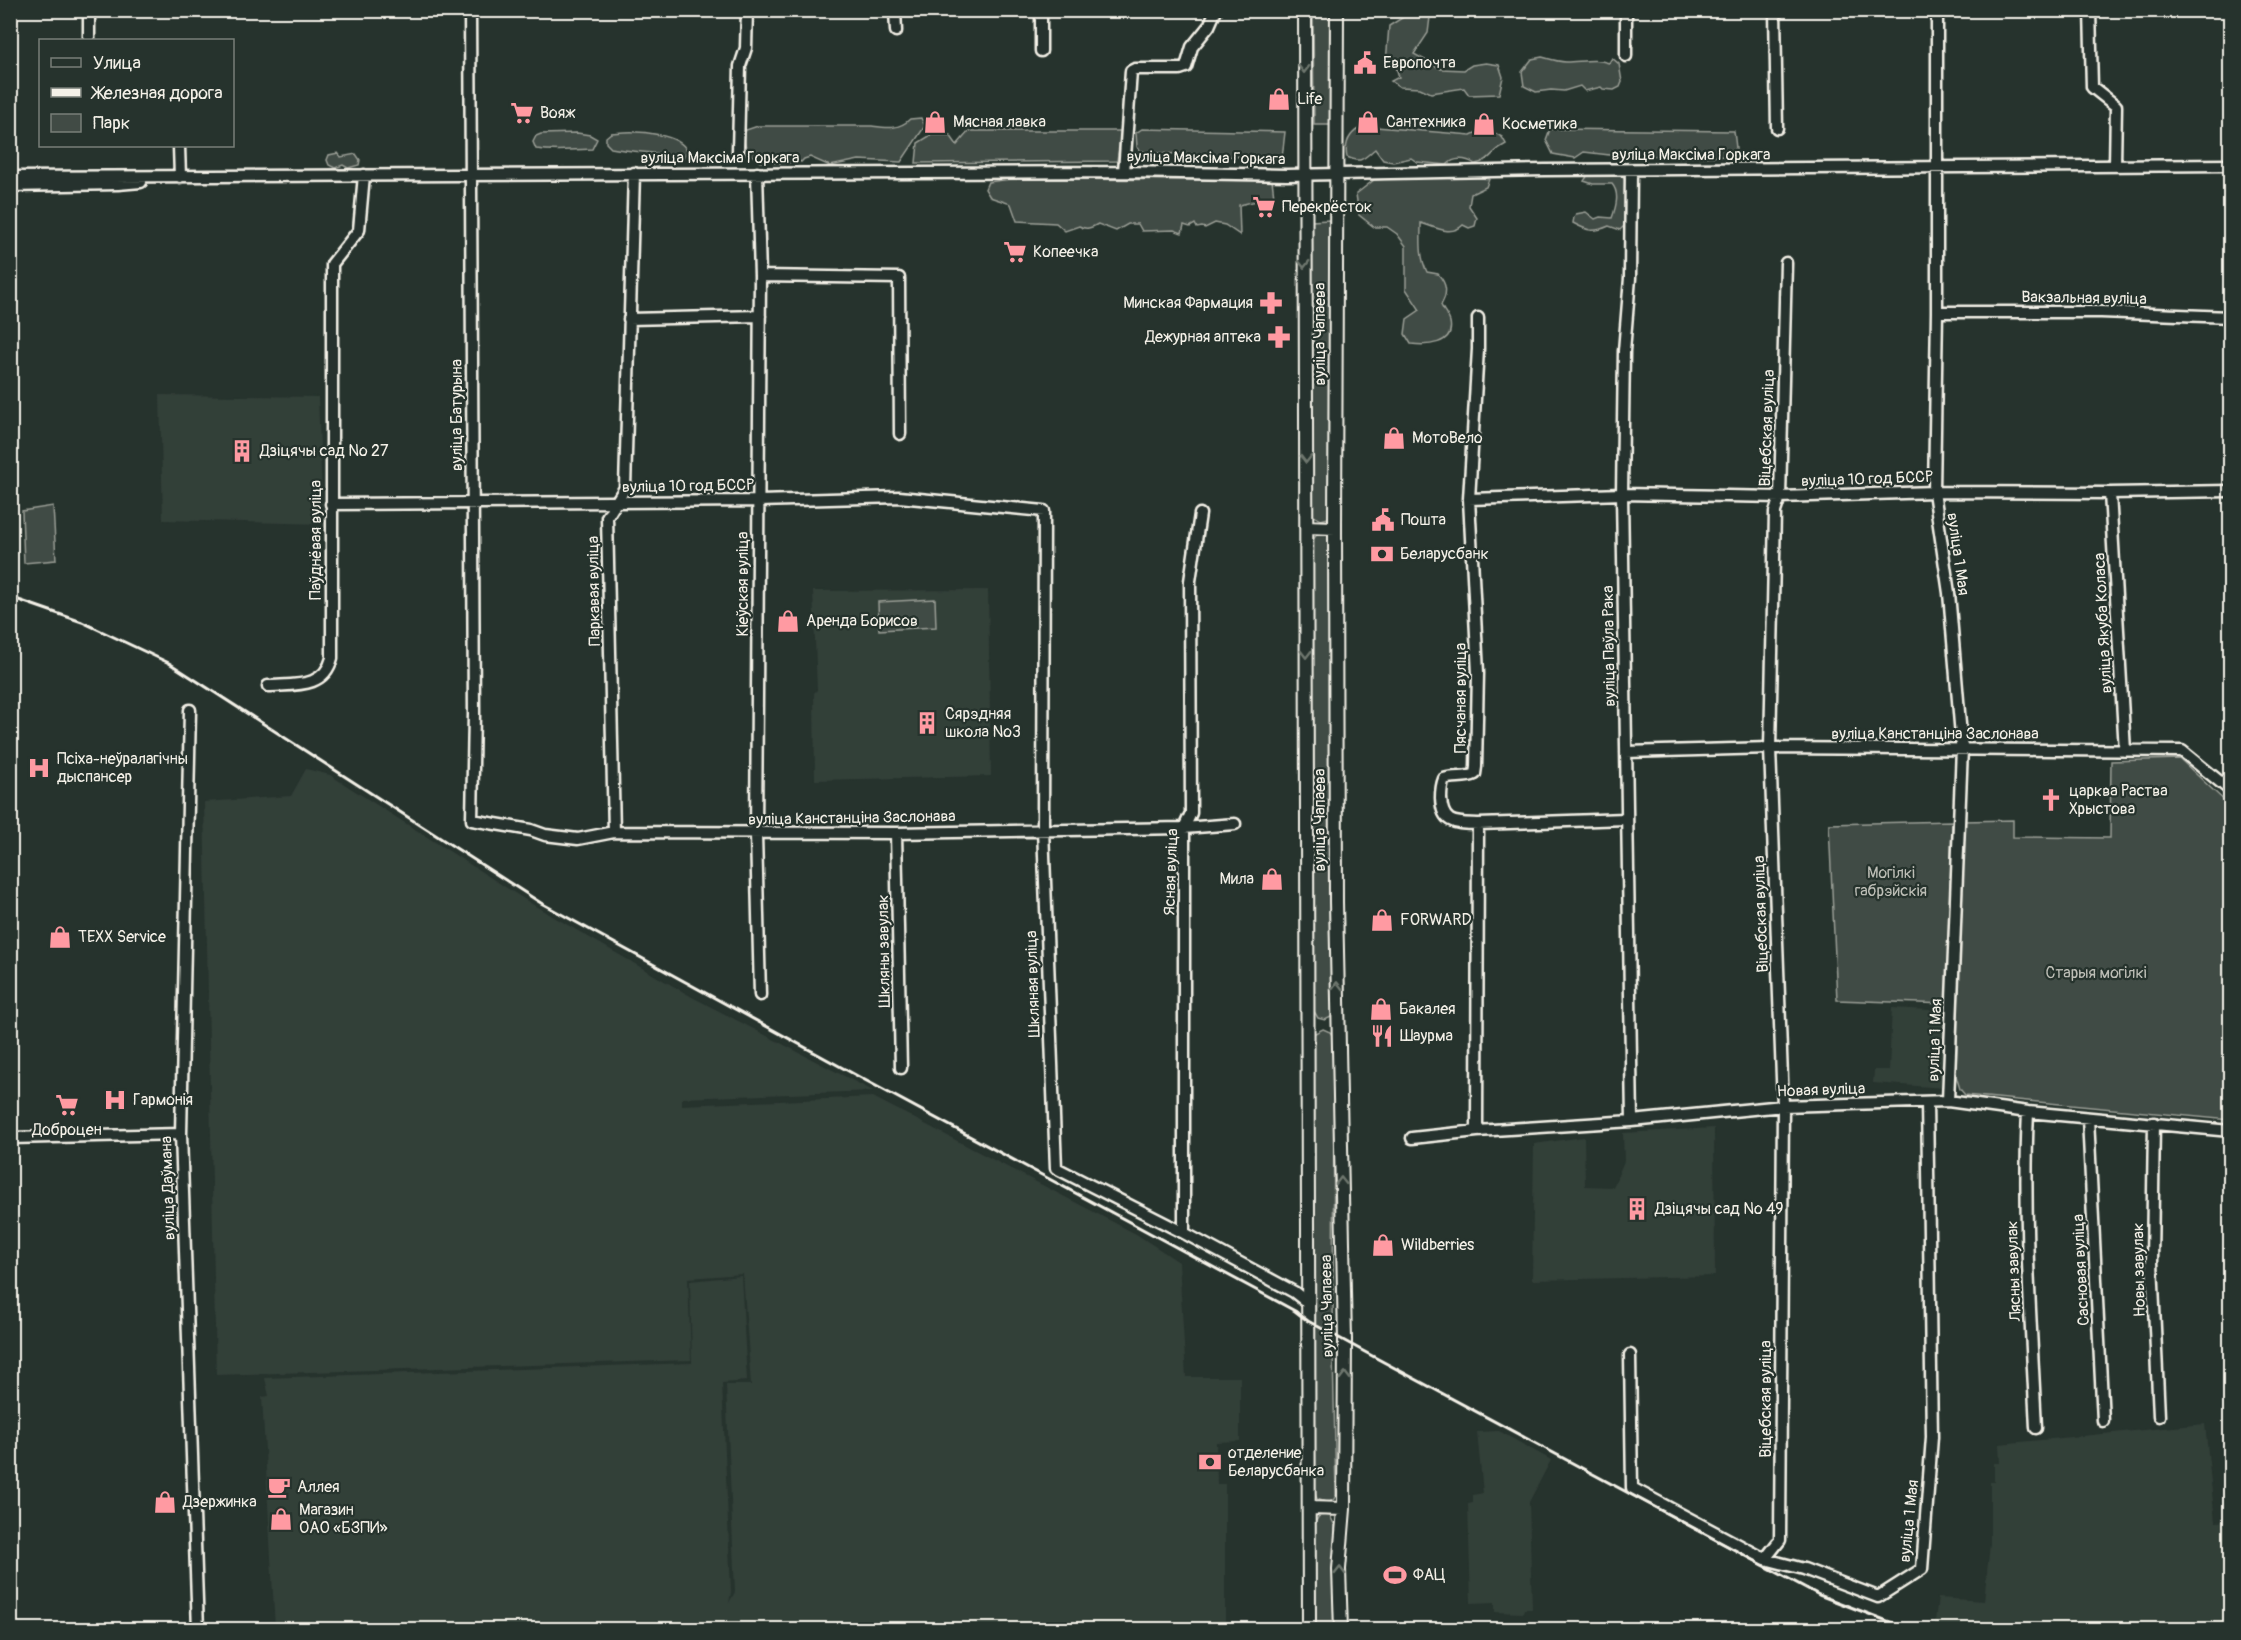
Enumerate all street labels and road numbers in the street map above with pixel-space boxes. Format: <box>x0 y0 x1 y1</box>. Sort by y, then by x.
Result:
street label: вуліца Максіма Горкага <box>1612 145 1770 165</box>
street label: вуліца Максіма Горкага <box>1126 147 1286 169</box>
street label: вуліца Максіма Горкага <box>641 148 799 168</box>
street label: вуліца Чапаева <box>1310 283 1330 385</box>
street label: Вакзальная вуліца <box>2021 287 2147 309</box>
street label: вуліца Батурына <box>447 359 467 471</box>
street label: Віцебская вуліца <box>1755 369 1779 487</box>
street label: вуліца 10 год БССР <box>1801 467 1933 491</box>
street label: вуліца 10 год БССР <box>622 475 754 497</box>
street label: Паўднёвая вуліца <box>306 480 326 600</box>
street label: вуліца 1 Мая <box>1942 511 1974 597</box>
street label: Кіеўская вуліца <box>733 531 753 637</box>
street label: Паркавая вуліца <box>583 536 605 646</box>
street label: вуліца Якуба Коласа <box>2089 552 2117 694</box>
street label: вуліца Паўла Рака <box>1598 585 1620 707</box>
street label: Пясчаная вуліца <box>1451 643 1471 753</box>
street label: вуліца Канстанціна Заслонава <box>1831 724 2039 744</box>
street label: вуліца Чапаева <box>1310 769 1330 871</box>
street label: вуліца Канстанціна Заслонава <box>748 806 956 830</box>
street label: Ясная вуліца <box>1159 828 1183 916</box>
street label: Віцебская вуліца <box>1749 855 1773 973</box>
street label: Шкляны завулак <box>873 894 895 1008</box>
street label: Шкляная вуліца <box>1021 930 1045 1038</box>
street label: вуліца 1 Мая <box>1924 998 1946 1082</box>
street label: Новая вуліца <box>1776 1078 1866 1102</box>
street label: вуліца Даўмана <box>156 1136 180 1240</box>
street label: Сасновая вуліца <box>2068 1214 2094 1326</box>
street label: Лясны завулак <box>2002 1220 2026 1323</box>
street label: Новы завулак <box>2128 1223 2150 1317</box>
street label: вуліца Чапаева <box>1316 1254 1338 1358</box>
street label: Віцебская вуліца <box>1756 1340 1776 1458</box>
street label: вуліца 1 Мая <box>1895 1479 1923 1563</box>

